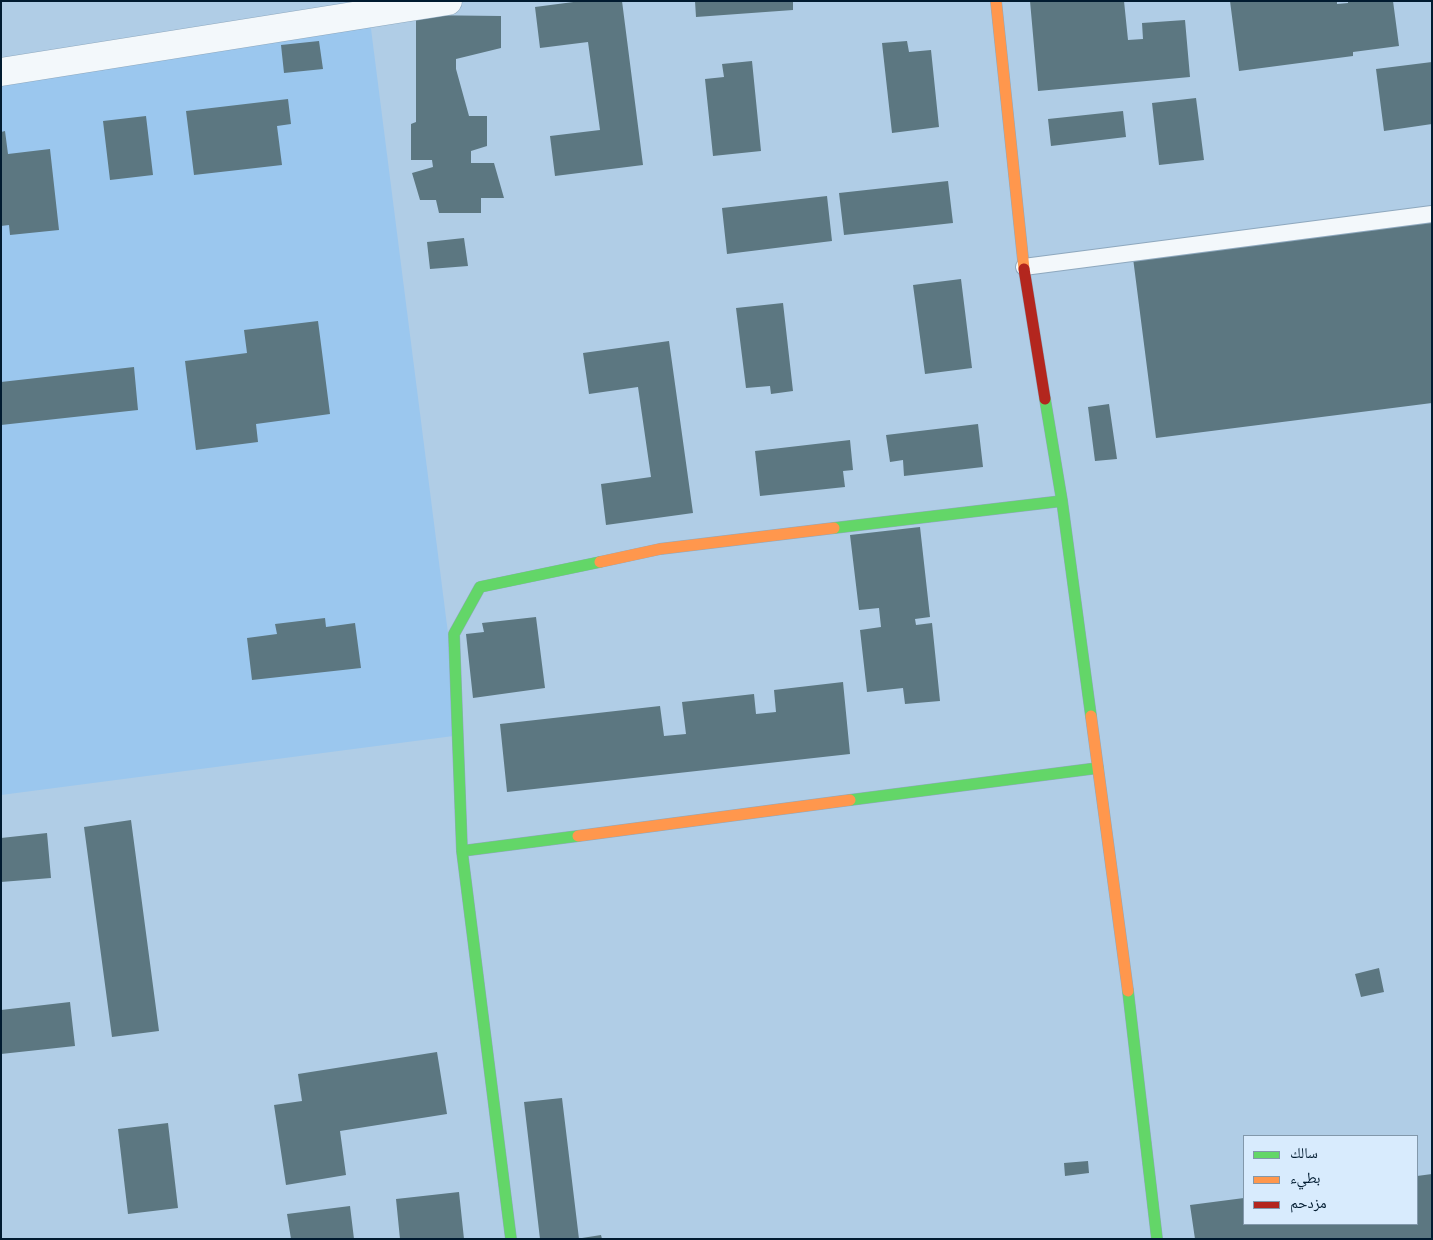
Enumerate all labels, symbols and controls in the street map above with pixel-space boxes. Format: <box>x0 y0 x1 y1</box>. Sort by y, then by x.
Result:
legend <box>1243 1135 1418 1225</box>
text: سالك <box>1290 1143 1318 1163</box>
text: بطيء <box>1290 1168 1320 1188</box>
text: مزدحم <box>1290 1193 1327 1213</box>

